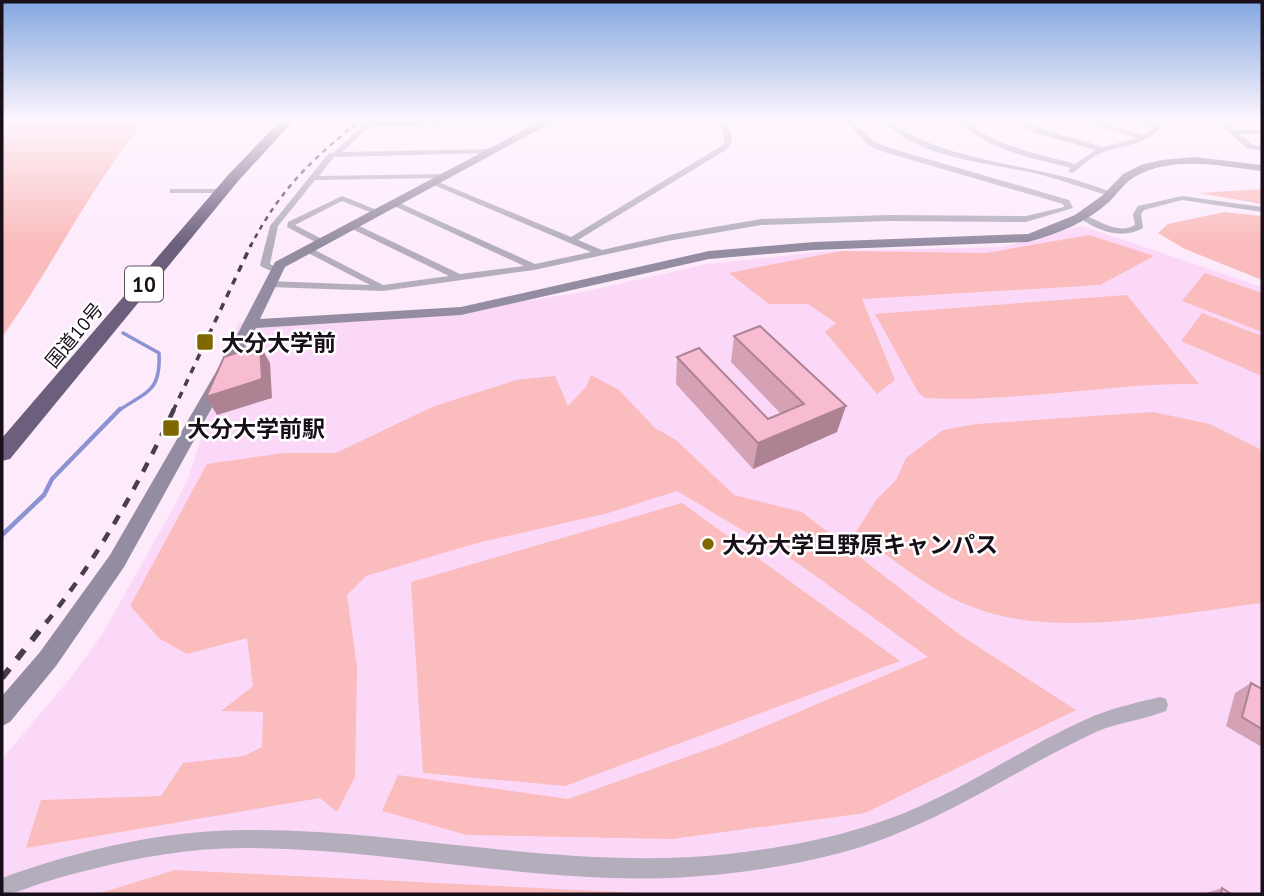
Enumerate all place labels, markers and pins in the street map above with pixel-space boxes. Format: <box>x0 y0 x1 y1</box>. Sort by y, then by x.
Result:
place label: 大分大学前 <box>221 328 336 357</box>
marker: 大分大学前 <box>195 332 215 352</box>
place label: 大分大学前駅 <box>187 414 325 443</box>
marker: 大分大学前駅 <box>161 418 181 438</box>
place label: 大分大学旦野原キャンパス <box>722 530 998 559</box>
marker: 大分大学旦野原キャンパス <box>700 536 716 552</box>

